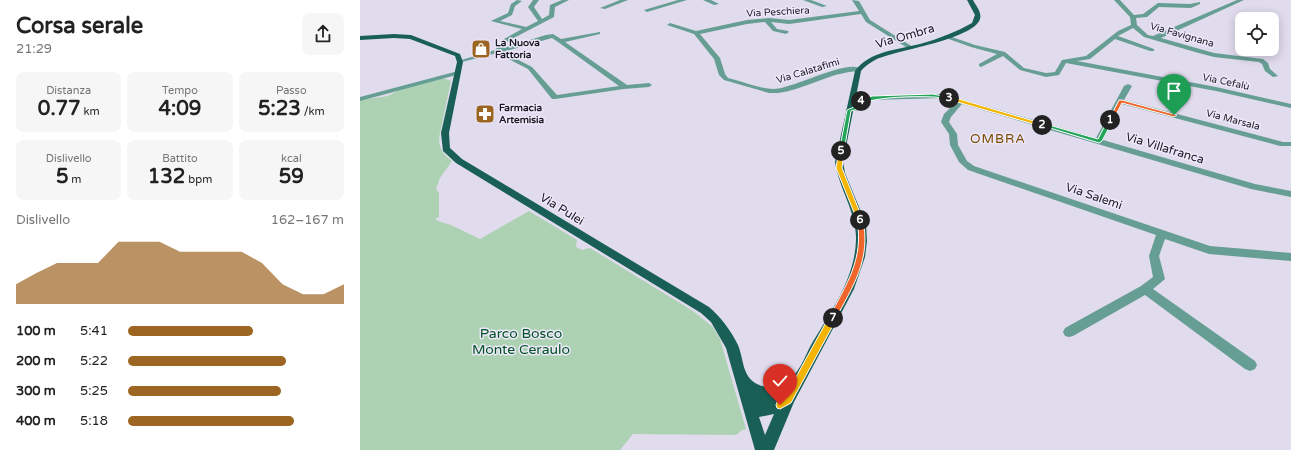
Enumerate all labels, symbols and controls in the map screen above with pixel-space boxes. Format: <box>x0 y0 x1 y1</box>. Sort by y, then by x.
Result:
street label: Via Peschiera <box>746 4 810 20</box>
map controls <box>1235 12 1279 56</box>
button: locate <box>1235 12 1279 56</box>
text: Corsa serale <box>16 13 143 39</box>
button: share <box>302 13 344 55</box>
street label: Via Favignana <box>1149 20 1215 50</box>
street label: Via Ombra <box>874 21 936 51</box>
place label: La Nuova Fattoria <box>495 37 540 61</box>
shop icon: La Nuova Fattoria <box>470 38 492 60</box>
text: 21:29 <box>16 41 52 57</box>
street label: Via Calatafimi <box>775 56 841 86</box>
street label: Via Cefalù <box>1201 71 1251 93</box>
pin <box>1157 74 1191 115</box>
icon: arrive <box>1163 80 1185 102</box>
text: Distanza <box>46 84 91 97</box>
text: Tempo <box>162 84 198 97</box>
text: Passo <box>276 84 307 97</box>
pin: 3 <box>939 88 959 108</box>
pin: 4 <box>851 91 871 111</box>
text: 3 <box>946 91 952 104</box>
text: 4 <box>858 94 864 107</box>
text: 0.77 <box>38 97 81 121</box>
text: 4:09 <box>159 97 201 121</box>
text: 5:23 <box>258 97 301 121</box>
place label: Farmacia Artemisia <box>499 102 545 126</box>
pharmacy icon: Farmacia Artemisia <box>474 103 496 125</box>
text: km <box>81 105 99 118</box>
text: /km <box>301 105 325 118</box>
street label: Via Marsala <box>1205 107 1261 133</box>
pin: 1 <box>1100 110 1120 130</box>
text: 1 <box>1107 113 1113 126</box>
pin: 2 <box>1032 115 1052 135</box>
text: 2 <box>1039 118 1045 131</box>
street label: Via Villafranca <box>1124 129 1206 167</box>
district label: OMBRA <box>970 131 1026 147</box>
pin: 5 <box>831 141 851 161</box>
text: 5 <box>838 144 844 157</box>
text: Dislivello <box>46 152 92 165</box>
text: Battito <box>162 152 198 165</box>
text: kcal <box>281 152 302 165</box>
text: 5 <box>56 165 68 189</box>
text: 132 <box>148 165 185 189</box>
text: 59 <box>279 165 304 189</box>
text: m <box>68 173 81 186</box>
text: bpm <box>185 173 212 186</box>
street label: Via Salemi <box>1064 180 1124 212</box>
street label: Via Pulei <box>537 190 587 228</box>
pin: 6 <box>850 210 870 230</box>
text: Dislivello <box>16 212 70 228</box>
text: 162–167 m <box>271 212 344 228</box>
text: 6 <box>857 213 863 226</box>
pin: 7 <box>823 308 843 328</box>
text: 7 <box>830 311 836 324</box>
text: 100 m <box>16 323 56 339</box>
text: 5:41 <box>80 323 108 339</box>
park label: Parco Bosco Monte Ceraulo <box>472 325 570 358</box>
text: 200 m <box>16 353 56 369</box>
text: 5:22 <box>80 353 108 369</box>
pin <box>763 364 797 405</box>
icon: check <box>769 370 791 392</box>
text: 300 m <box>16 383 56 399</box>
text: 5:25 <box>80 383 108 399</box>
text: 400 m <box>16 413 56 429</box>
text: 5:18 <box>80 413 108 429</box>

